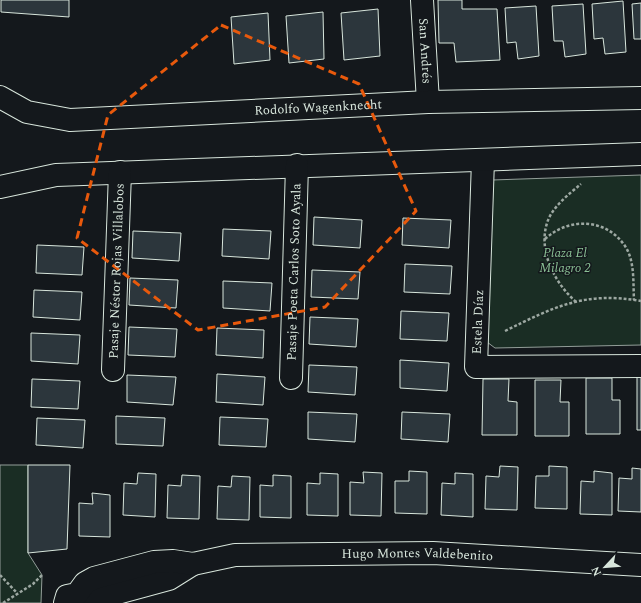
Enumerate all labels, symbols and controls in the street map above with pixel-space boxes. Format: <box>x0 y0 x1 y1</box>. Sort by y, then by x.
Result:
street label: San Andrés <box>413 17 437 84</box>
street label: Rodolfo Wagenknecht <box>254 94 383 121</box>
street label: Pasaje Poeta Carlos Soto Ayala <box>281 182 306 361</box>
street label: Pasaje Néstor Rojas Villalobos <box>103 183 130 359</box>
park label: Plaza El Milagro 2 <box>539 243 591 278</box>
street label: Estela Díaz <box>467 289 489 355</box>
street label: Hugo Montes Valdebenito <box>341 543 494 566</box>
north arrow <box>585 547 625 587</box>
text: N <box>587 563 606 579</box>

